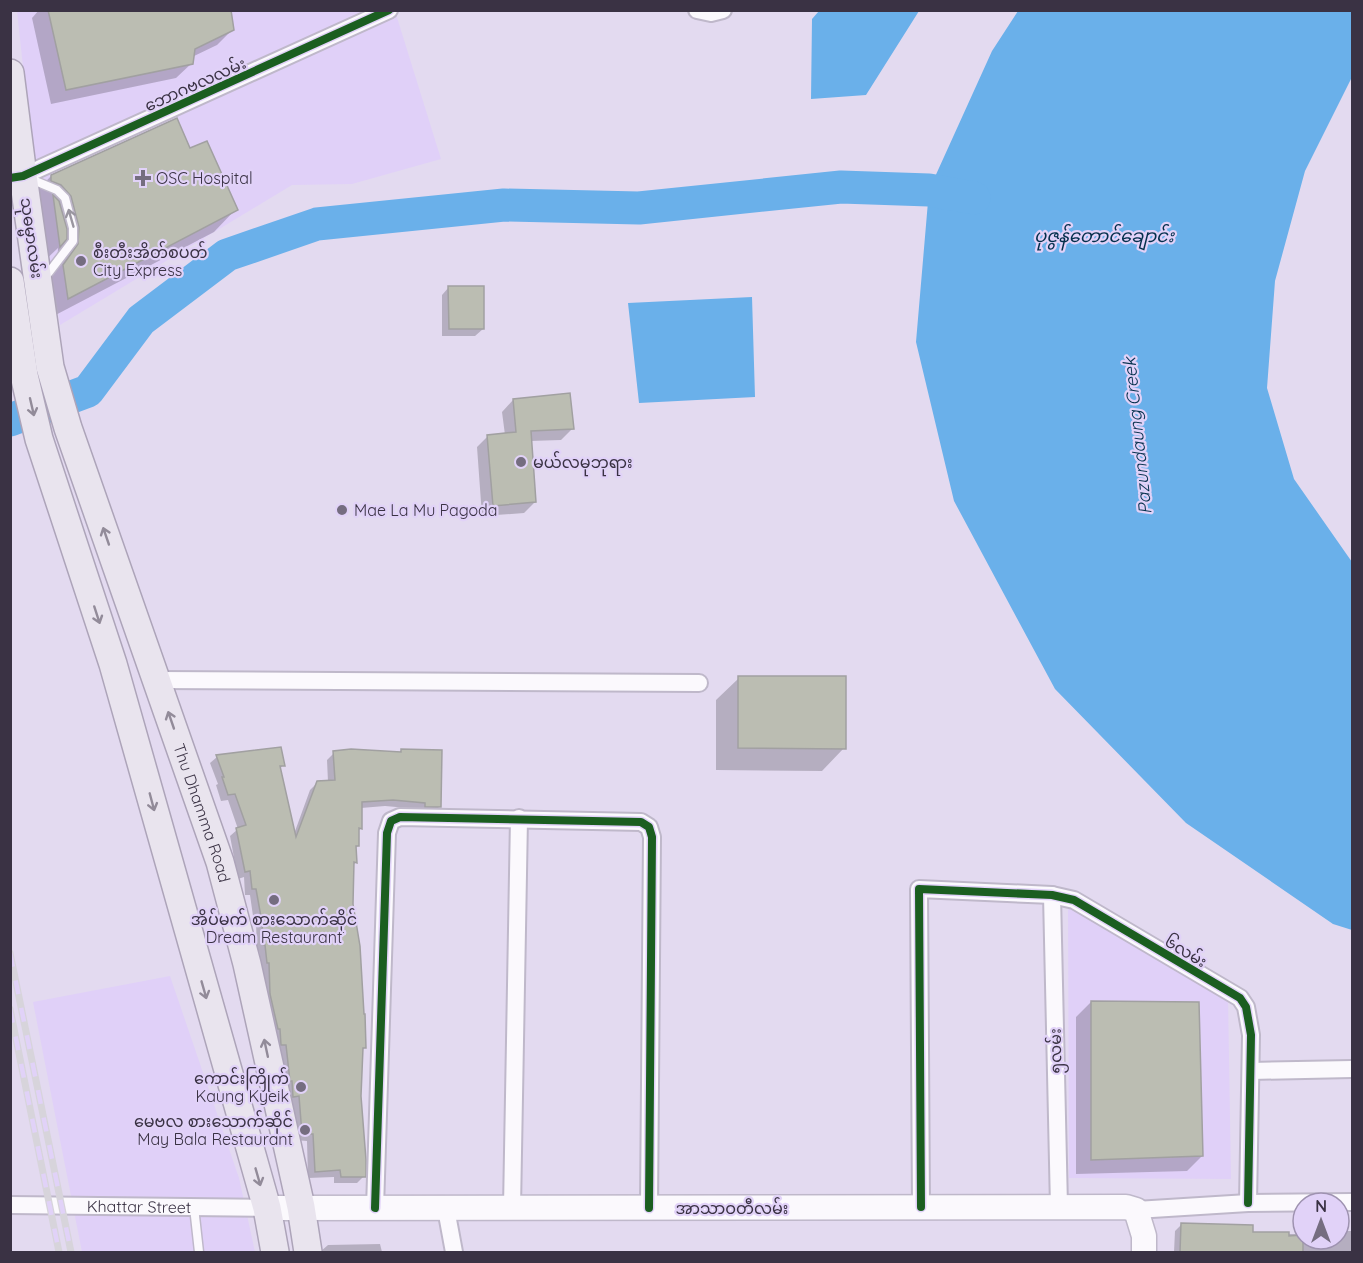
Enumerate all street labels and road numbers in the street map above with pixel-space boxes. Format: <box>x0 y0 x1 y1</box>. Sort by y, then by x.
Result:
street label: ဘောဂဗလလမ်း <box>141 52 249 115</box>
street label: သုဓမ္မာလမ်း <box>11 196 49 280</box>
street label: Thu Dhamma Road <box>169 741 235 884</box>
street label: ၆လမ်း <box>1161 930 1211 971</box>
street label: ၅လမ်း <box>1044 1028 1069 1074</box>
street label: Khattar Street <box>87 1196 191 1217</box>
street label: အာသာဝတီလမ်း <box>676 1197 788 1218</box>

